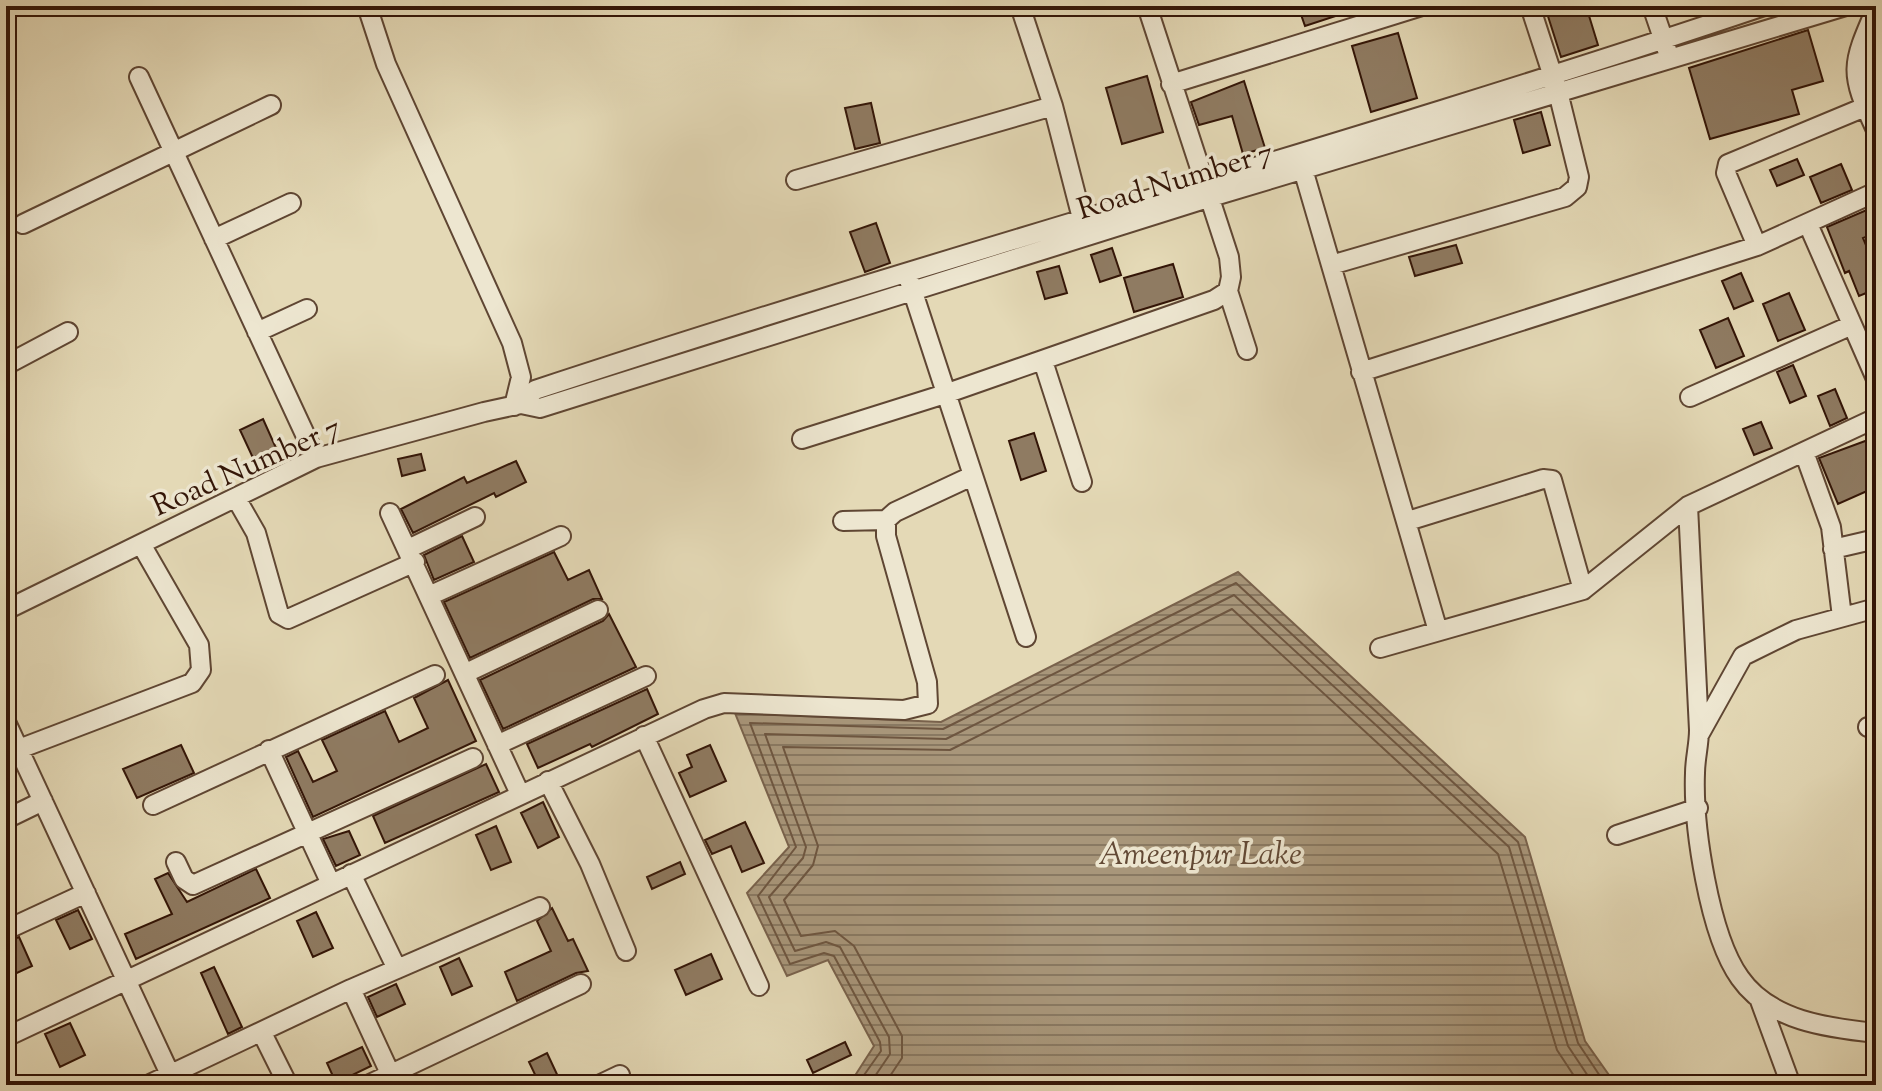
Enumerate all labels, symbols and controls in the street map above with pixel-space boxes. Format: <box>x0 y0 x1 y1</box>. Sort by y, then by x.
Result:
street label: Road Number 7 <box>1073 132 1279 233</box>
street label: Road Number 7 <box>146 407 348 529</box>
water label: Ameenpur Lake <box>1098 833 1302 879</box>

